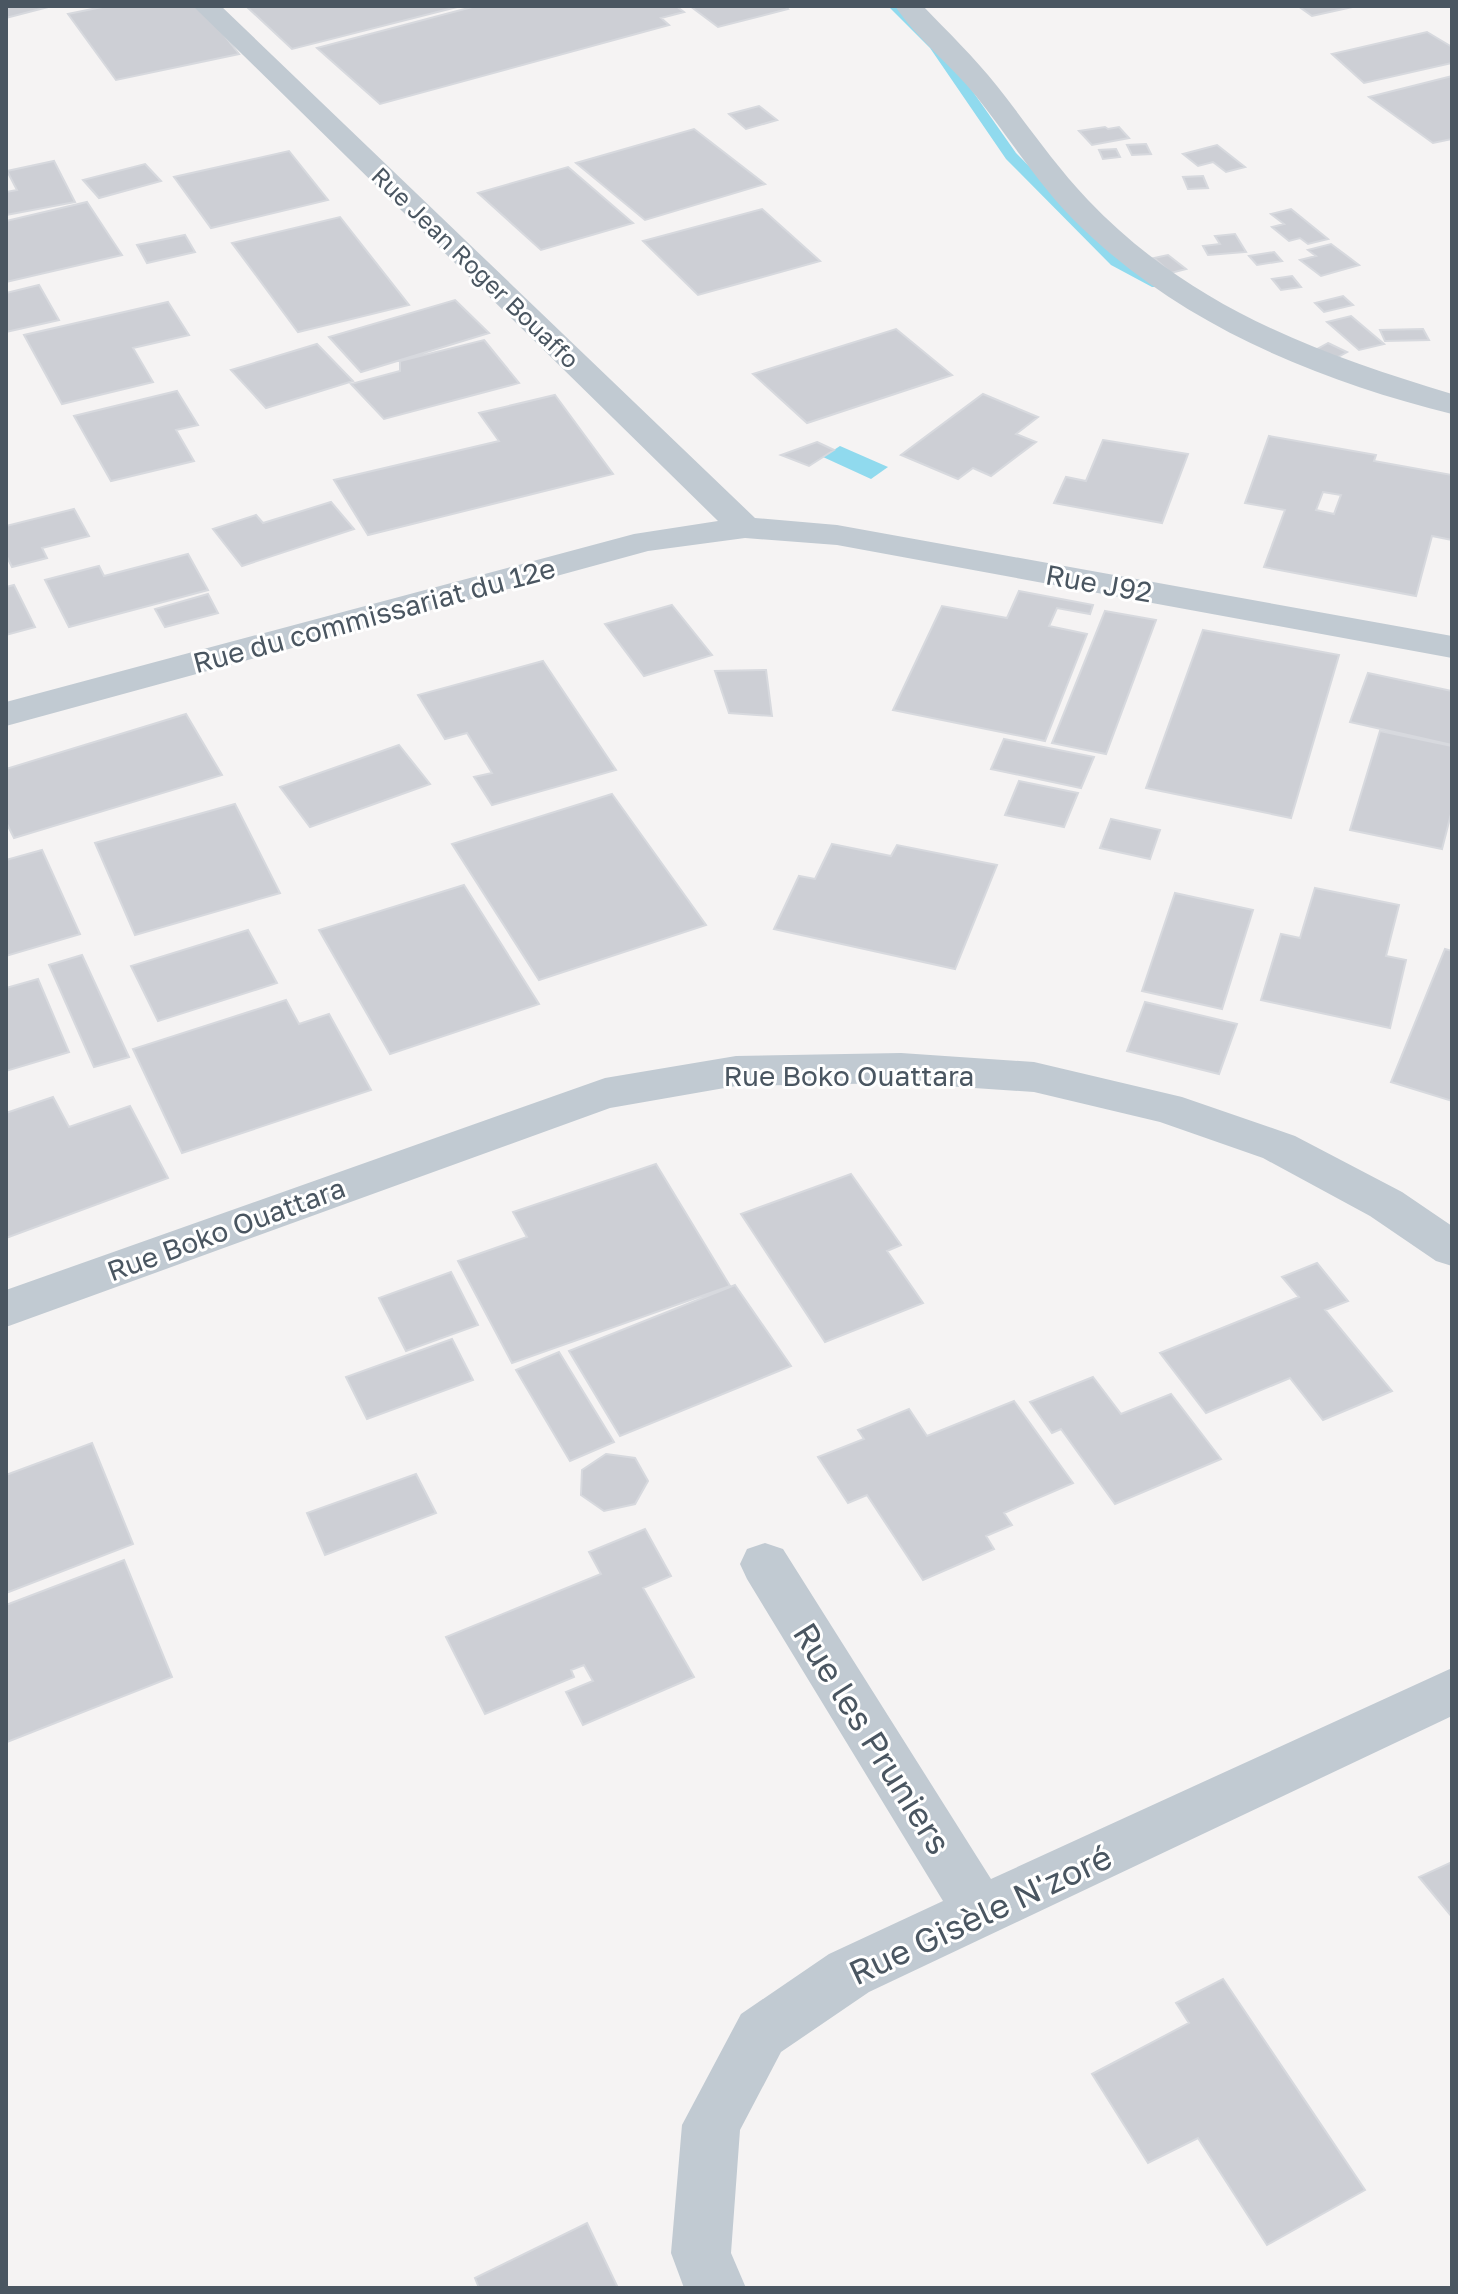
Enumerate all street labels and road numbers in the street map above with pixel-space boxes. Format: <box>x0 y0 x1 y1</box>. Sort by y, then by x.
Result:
street label: Rue Jean Roger Bouaffo <box>366 160 586 374</box>
street label: Rue du commissariat du 12e <box>189 551 559 679</box>
street label: Rue J92 <box>1043 557 1155 609</box>
street label: Rue Boko Ouattara <box>724 1059 974 1092</box>
street label: Rue Boko Ouattara <box>102 1171 350 1287</box>
street label: Rue les Pruniers <box>786 1615 960 1861</box>
street label: Rue Gisèle N'zoré <box>842 1836 1118 1992</box>

